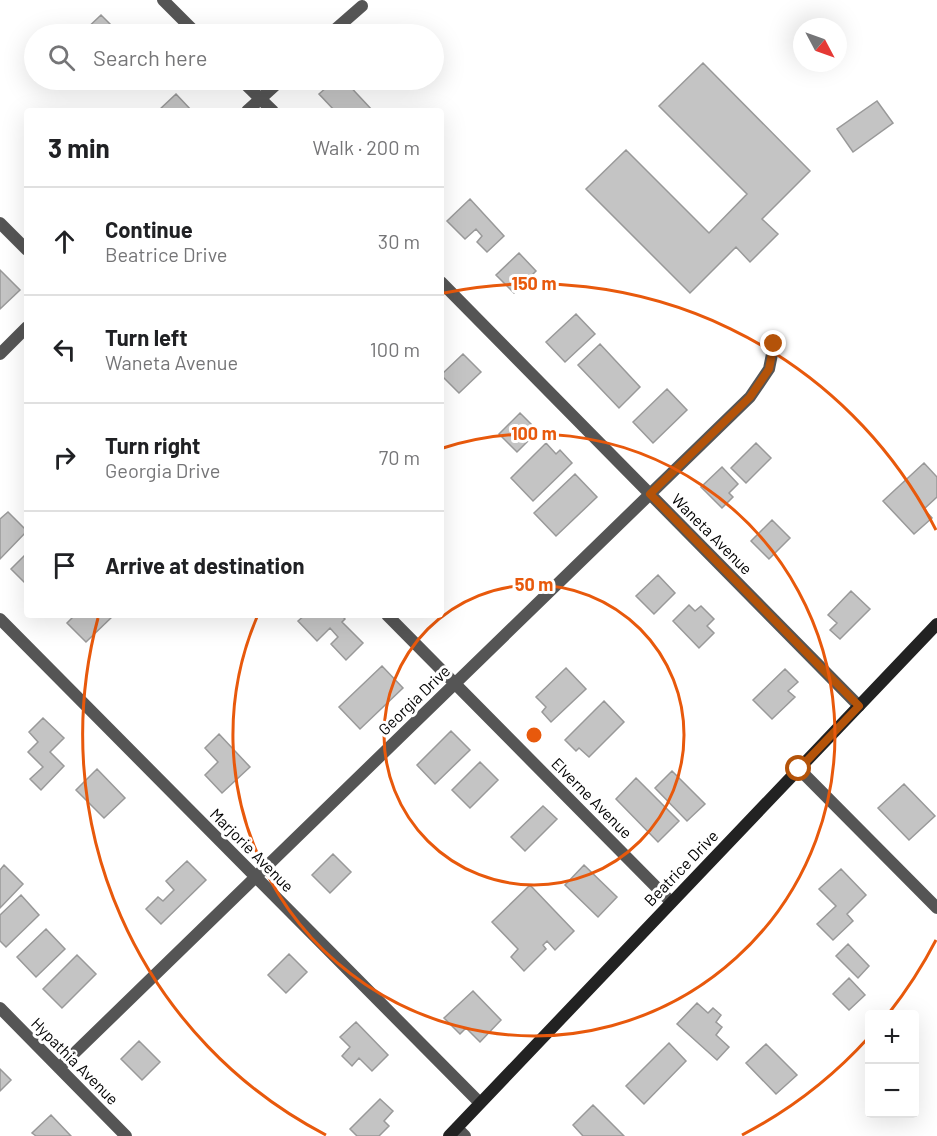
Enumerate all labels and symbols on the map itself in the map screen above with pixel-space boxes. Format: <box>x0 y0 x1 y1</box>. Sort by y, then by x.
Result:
north arrow <box>793 18 847 72</box>
text: 150 m <box>512 272 556 294</box>
route end <box>760 330 786 356</box>
text: 100 m <box>511 422 557 444</box>
street label: Waneta Avenue <box>668 489 757 578</box>
text: 50 m <box>515 573 553 595</box>
street label: Georgia Drive <box>374 661 453 739</box>
centre of rings <box>524 725 544 745</box>
street label: Elverne Avenue <box>548 753 637 842</box>
route start <box>785 755 811 781</box>
street label: Marjorie Avenue <box>207 804 298 895</box>
street label: Beatrice Drive <box>640 826 722 909</box>
street label: Hypathia Avenue <box>28 1013 123 1108</box>

